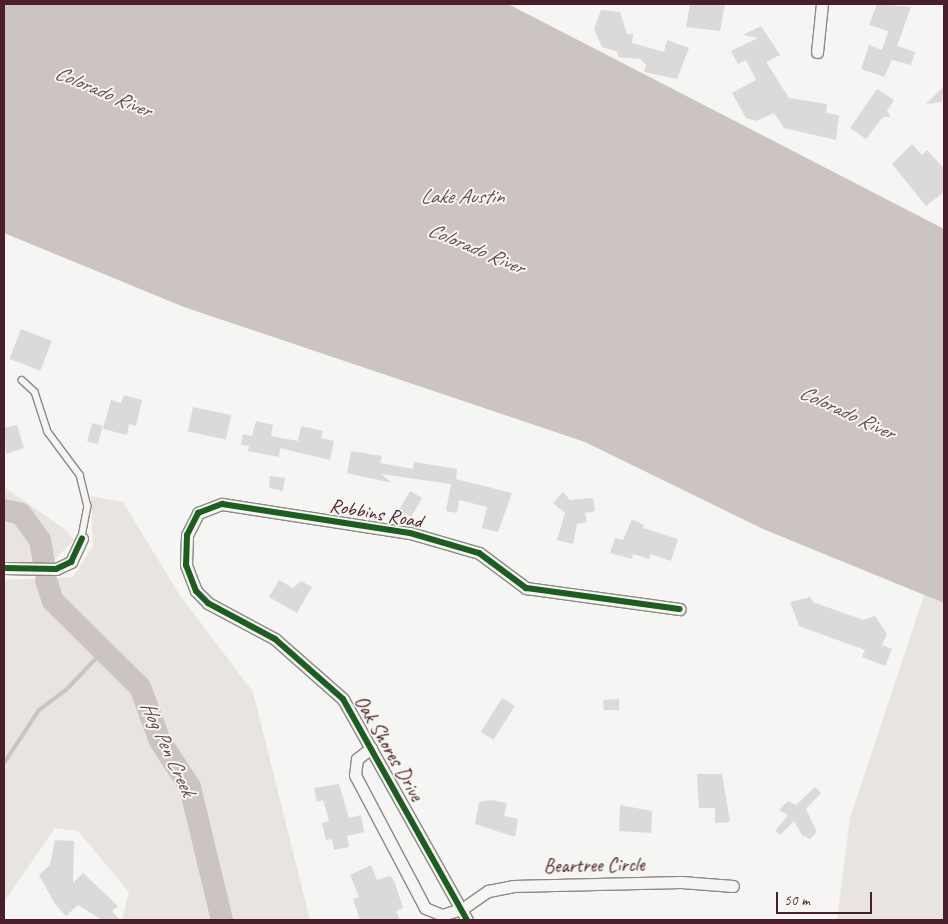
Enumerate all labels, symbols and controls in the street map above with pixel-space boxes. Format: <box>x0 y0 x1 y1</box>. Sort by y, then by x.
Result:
water label: Colorado River <box>51 59 155 123</box>
water label: Lake Austin <box>420 183 504 209</box>
water label: Colorado River <box>424 216 528 280</box>
water label: Colorado River <box>795 379 899 445</box>
street label: Robbins Road <box>328 493 424 533</box>
street label: Oak Shores Drive <box>349 691 429 805</box>
water label: Hog Pen Creek <box>135 697 201 799</box>
street label: Beartree Circle <box>543 852 645 878</box>
scale bar <box>778 882 874 914</box>
text: 50 m <box>784 891 810 910</box>

